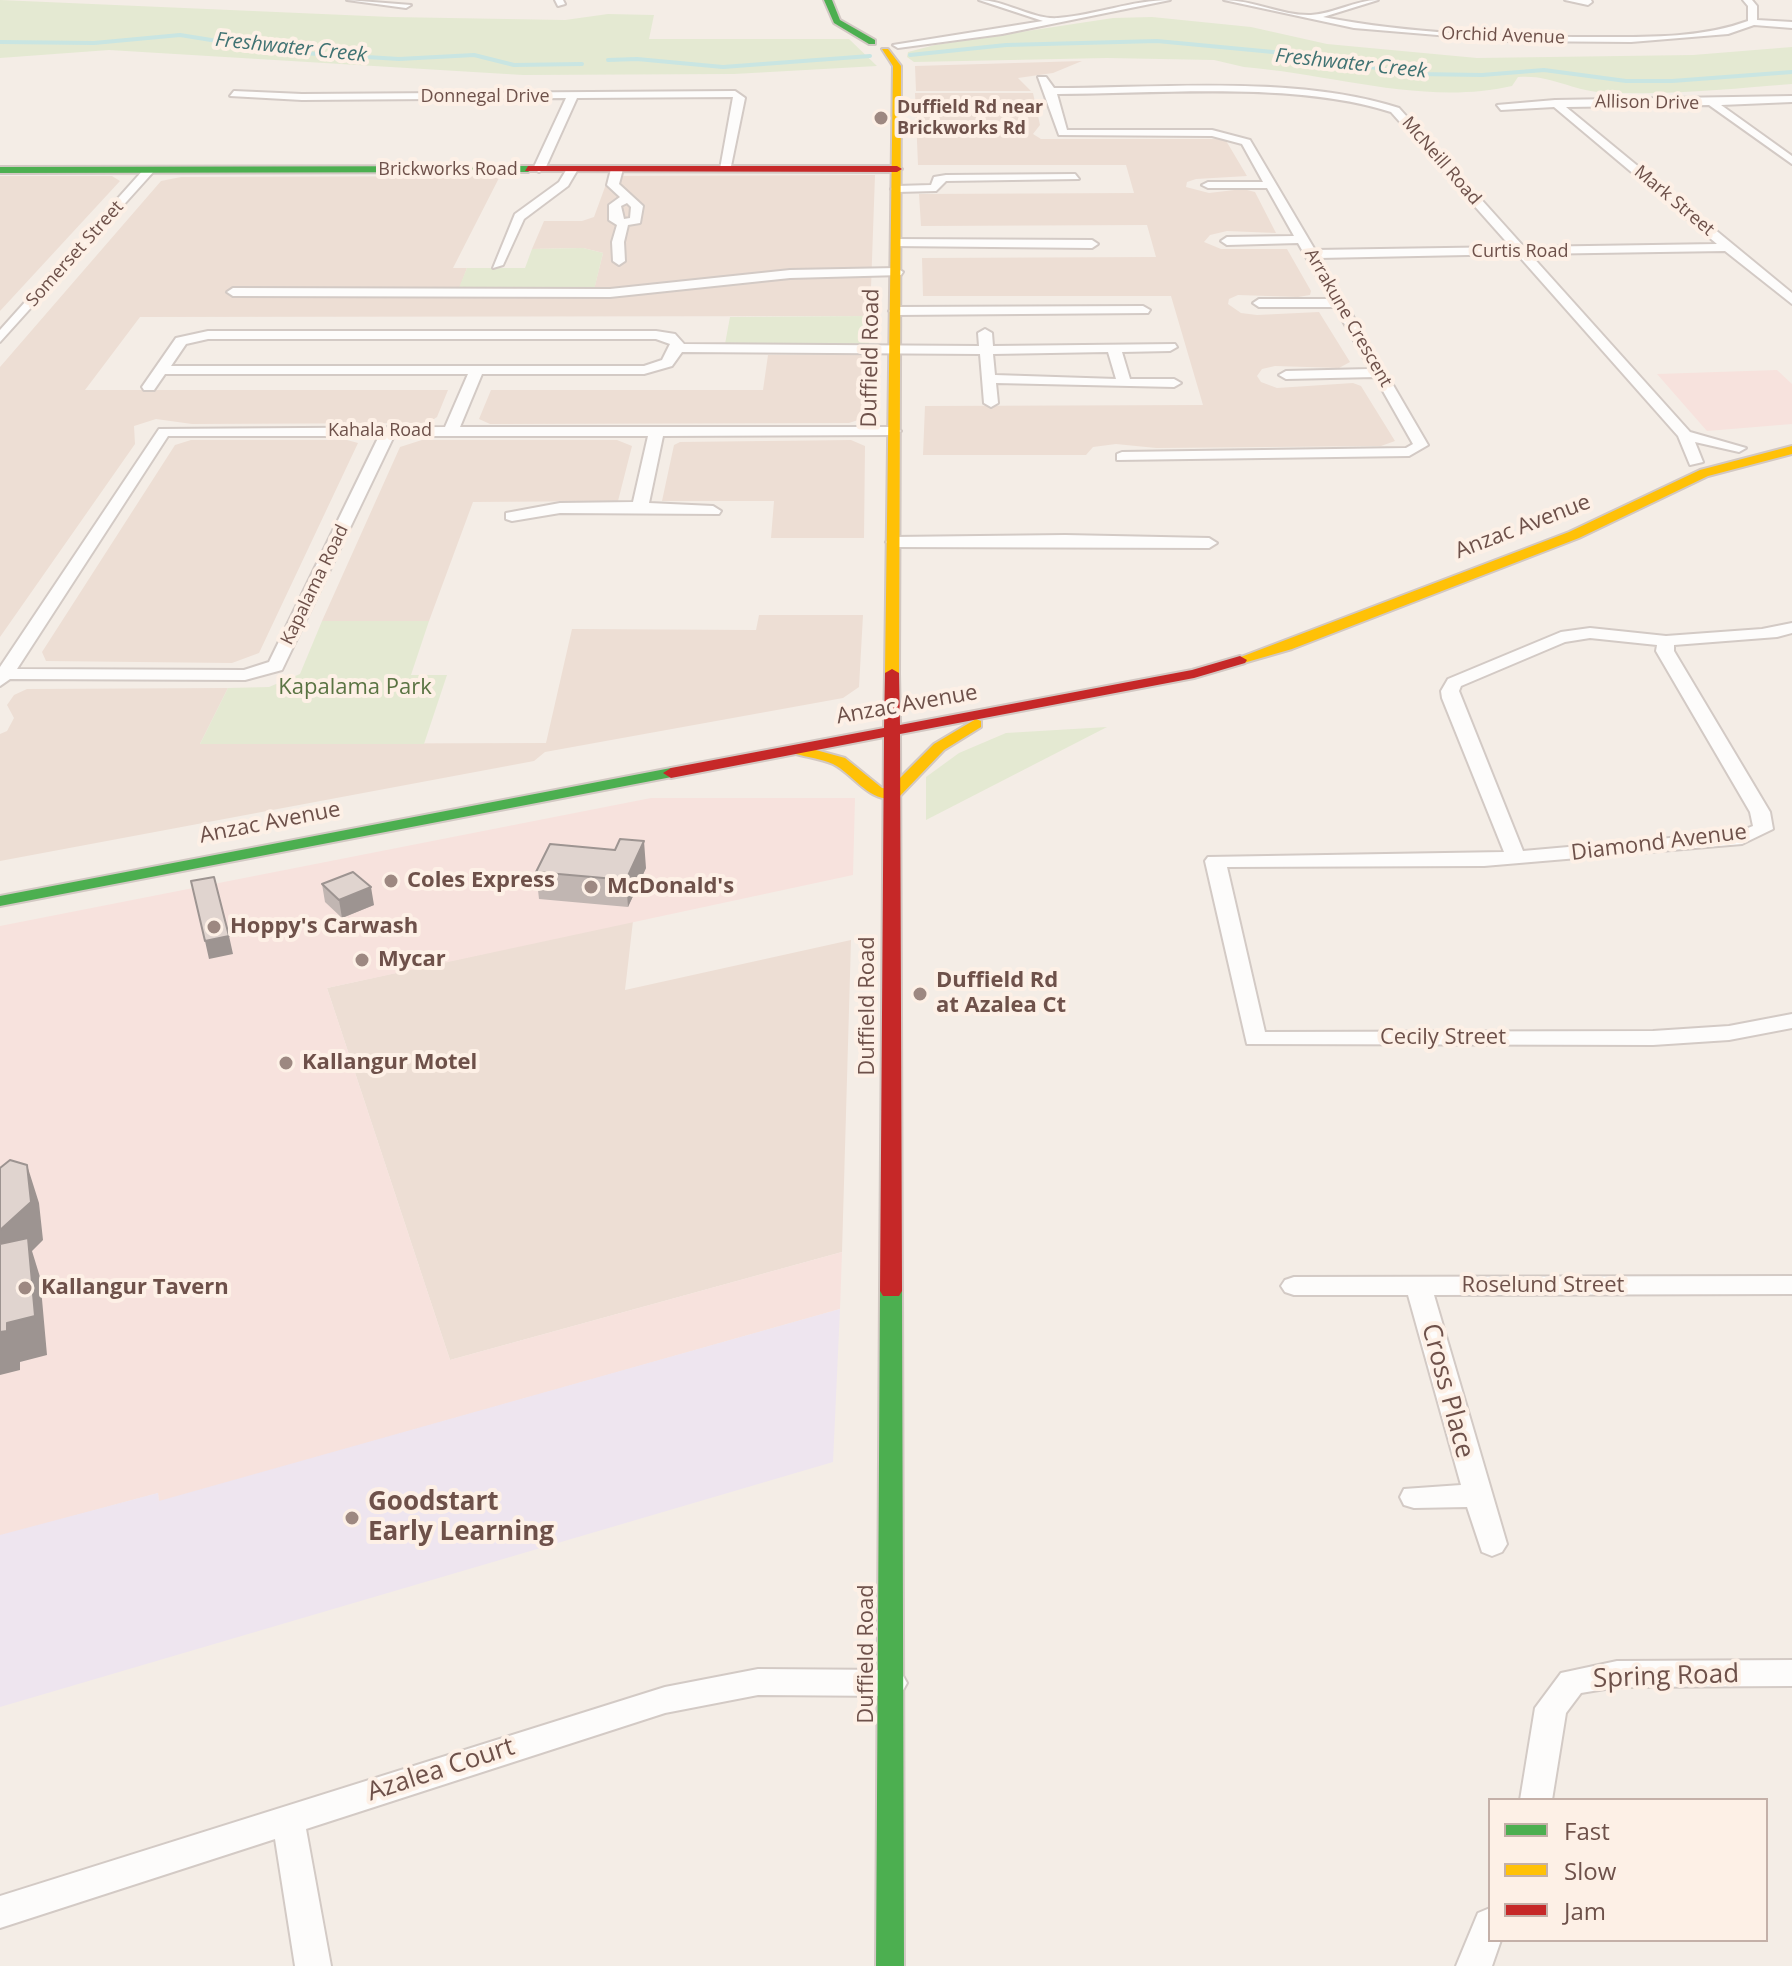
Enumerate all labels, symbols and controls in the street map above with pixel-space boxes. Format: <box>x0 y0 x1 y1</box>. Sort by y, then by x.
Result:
street label: Orchid Avenue <box>1441 23 1565 49</box>
water label: Freshwater Creek <box>214 28 368 68</box>
water label: Freshwater Creek <box>1274 44 1428 84</box>
street label: Donnegal Drive <box>420 86 550 108</box>
street label: Allison Drive <box>1595 91 1699 115</box>
place label: Duffield Rd near Brickworks Rd <box>897 97 1043 140</box>
marker: Duffield Rd near Brickworks Rd <box>872 109 890 127</box>
street label: McNeill Road <box>1397 113 1485 209</box>
street label: Brickworks Road <box>378 159 518 181</box>
street label: Mark Street <box>1630 161 1718 241</box>
street label: Somerset Street <box>22 197 128 311</box>
street label: Curtis Road <box>1472 241 1568 263</box>
street label: Arrakune Crescent <box>1300 245 1396 391</box>
street label: Duffield Road <box>857 288 885 428</box>
street label: Kahala Road <box>328 420 432 442</box>
street label: Anzac Avenue <box>1452 489 1594 565</box>
street label: Kapalama Road <box>277 521 353 649</box>
park label: Kapalama Park <box>278 675 432 701</box>
street label: Anzac Avenue <box>834 680 980 730</box>
street label: Anzac Avenue <box>197 796 343 850</box>
street label: Diamond Avenue <box>1570 819 1748 867</box>
place label: Coles Express <box>407 868 555 894</box>
marker: Coles Express <box>382 872 400 890</box>
place label: McDonald's <box>607 874 734 900</box>
marker: McDonald's <box>582 878 600 896</box>
place label: Hoppy's Carwash <box>230 914 418 940</box>
marker: Hoppy's Carwash <box>205 918 223 936</box>
street label: Duffield Road <box>855 936 881 1076</box>
place label: Mycar <box>378 947 446 973</box>
marker: Mycar <box>353 951 371 969</box>
place label: Duffield Rd at Azalea Ct <box>936 968 1066 1020</box>
marker: Duffield Rd at Azalea Ct <box>911 985 929 1003</box>
street label: Cecily Street <box>1380 1025 1506 1051</box>
place label: Kallangur Motel <box>302 1050 477 1076</box>
marker: Kallangur Motel <box>277 1054 295 1072</box>
street label: Roselund Street <box>1462 1273 1624 1299</box>
place label: Kallangur Tavern <box>41 1275 229 1301</box>
marker: Kallangur Tavern <box>16 1279 34 1297</box>
street label: Cross Place <box>1414 1320 1480 1462</box>
place label: Goodstart Early Learning <box>368 1487 554 1548</box>
marker: Goodstart Early Learning <box>343 1509 361 1527</box>
street label: Duffield Road <box>854 1584 880 1724</box>
street label: Spring Road <box>1592 1659 1740 1695</box>
street label: Azalea Court <box>363 1731 519 1809</box>
legend <box>1488 1798 1768 1942</box>
text: Fast <box>1564 1814 1610 1847</box>
text: Slow <box>1564 1854 1616 1887</box>
text: Jam <box>1564 1894 1606 1927</box>

